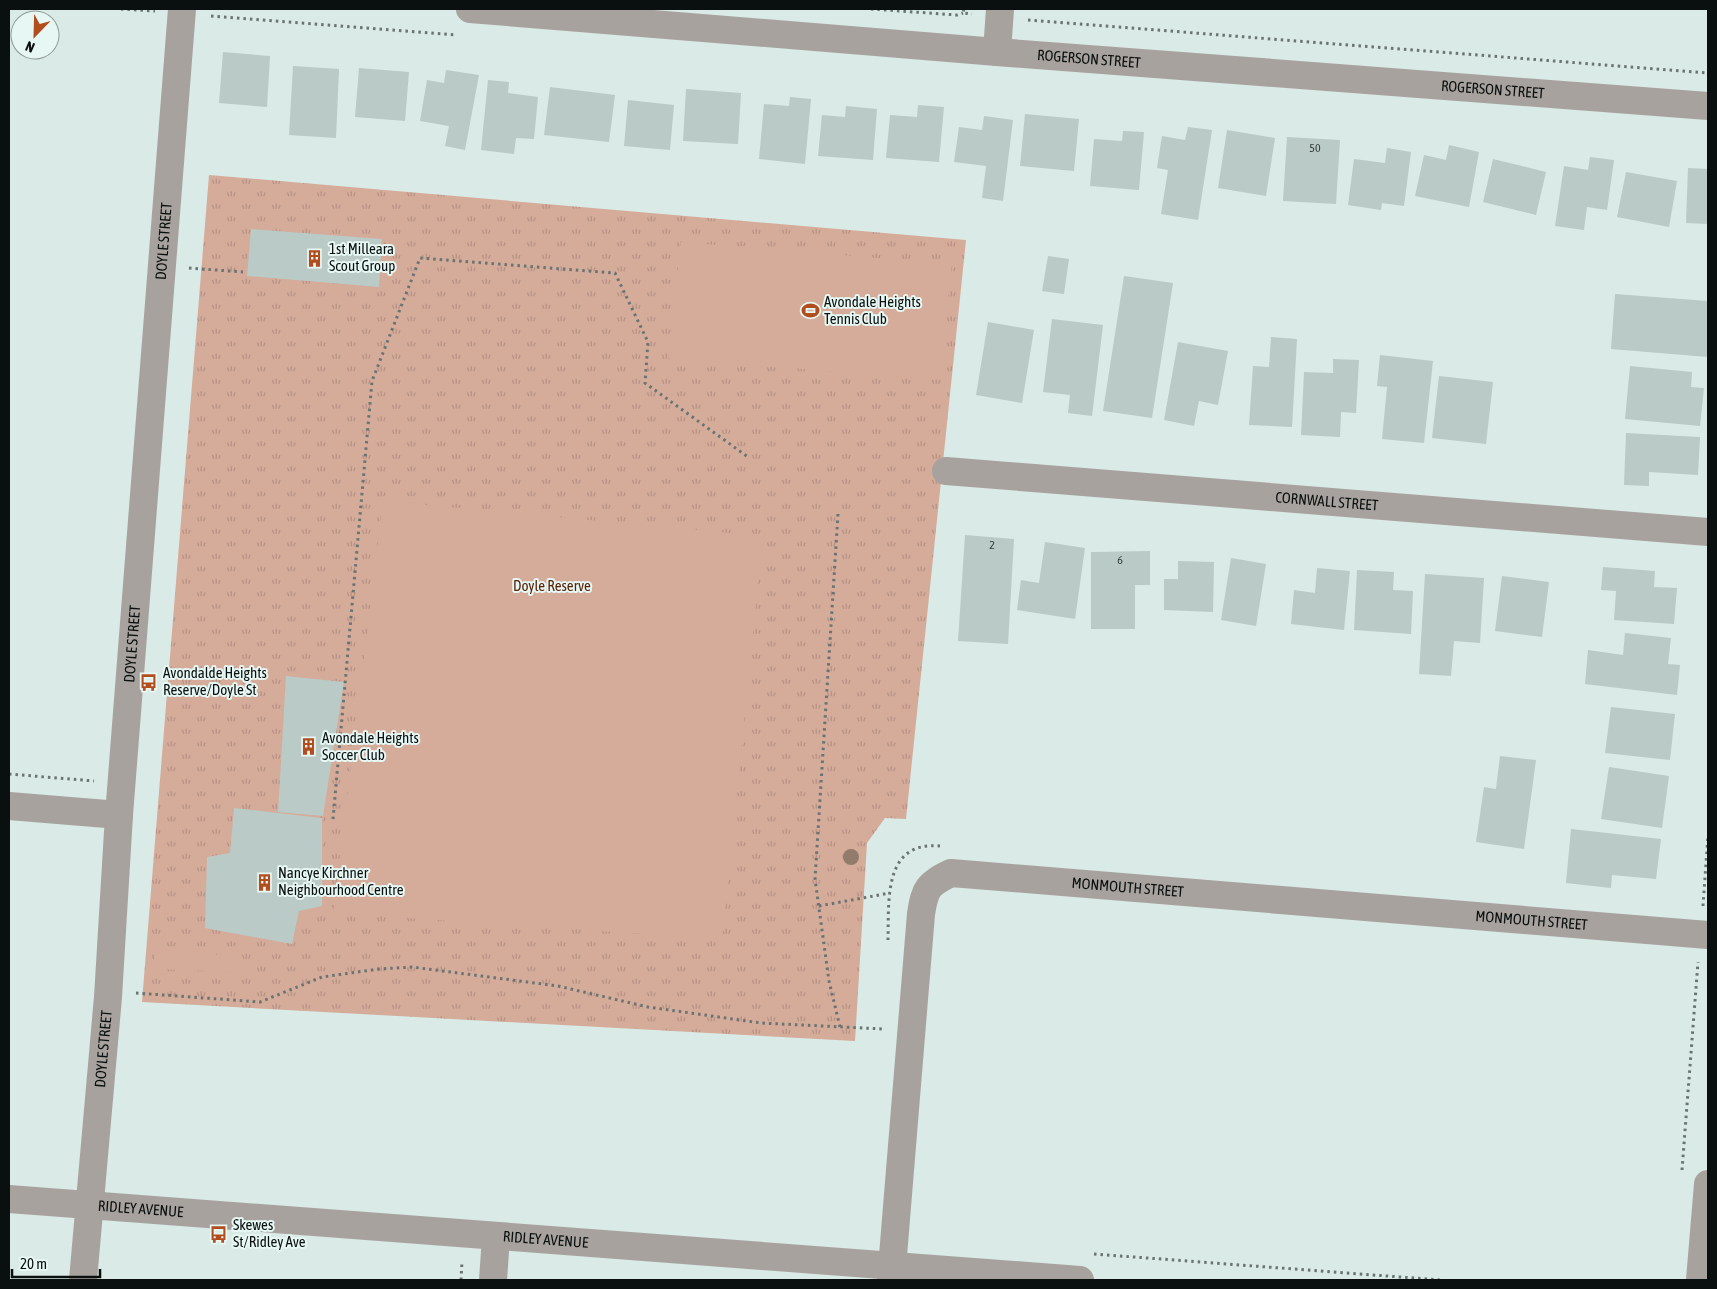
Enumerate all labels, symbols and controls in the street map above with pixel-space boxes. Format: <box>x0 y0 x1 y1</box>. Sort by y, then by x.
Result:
north arrow <box>10 10 60 60</box>
text: N <box>23 38 37 56</box>
street label: ROGERSON STREET <box>1037 46 1142 71</box>
street label: ROGERSON STREET <box>1440 77 1546 102</box>
house number: 50 <box>1309 141 1321 155</box>
street label: DOYLE STREET <box>152 201 175 280</box>
place label: 1st Milleara Scout Group <box>329 240 395 274</box>
building icon: 1st Milleara Scout Group <box>305 248 325 268</box>
place label: Avondale Heights Tennis Club <box>824 293 921 327</box>
sports icon: Avondale Heights Tennis Club <box>800 301 820 321</box>
street label: CORNWALL STREET <box>1275 488 1379 514</box>
house number: 2 <box>989 538 995 552</box>
house number: 6 <box>1117 553 1123 567</box>
park label: Doyle Reserve <box>513 577 591 594</box>
street label: DOYLE STREET <box>120 604 143 683</box>
place label: Avondalde Heights Reserve/Doyle St <box>163 664 267 698</box>
bus stop icon: Avondalde Heights Reserve/Doyle St <box>139 672 159 692</box>
place label: Avondale Heights Soccer Club <box>322 729 419 763</box>
building icon: Avondale Heights Soccer Club <box>298 737 318 757</box>
place label: Nancye Kirchner Neighbourhood Centre <box>278 864 404 898</box>
building icon: Nancye Kirchner Neighbourhood Centre <box>254 872 274 892</box>
street label: MONMOUTH STREET <box>1071 874 1185 900</box>
street label: MONMOUTH STREET <box>1475 907 1589 933</box>
street label: DOYLE STREET <box>91 1009 115 1088</box>
street label: RIDLEY AVENUE <box>97 1197 185 1220</box>
place label: Skewes St/Ridley Ave <box>233 1216 306 1250</box>
bus stop icon: Skewes St/Ridley Ave <box>209 1224 229 1244</box>
street label: RIDLEY AVENUE <box>502 1227 589 1251</box>
scale bar <box>12 1246 100 1278</box>
text: 20 m <box>20 1255 47 1272</box>

